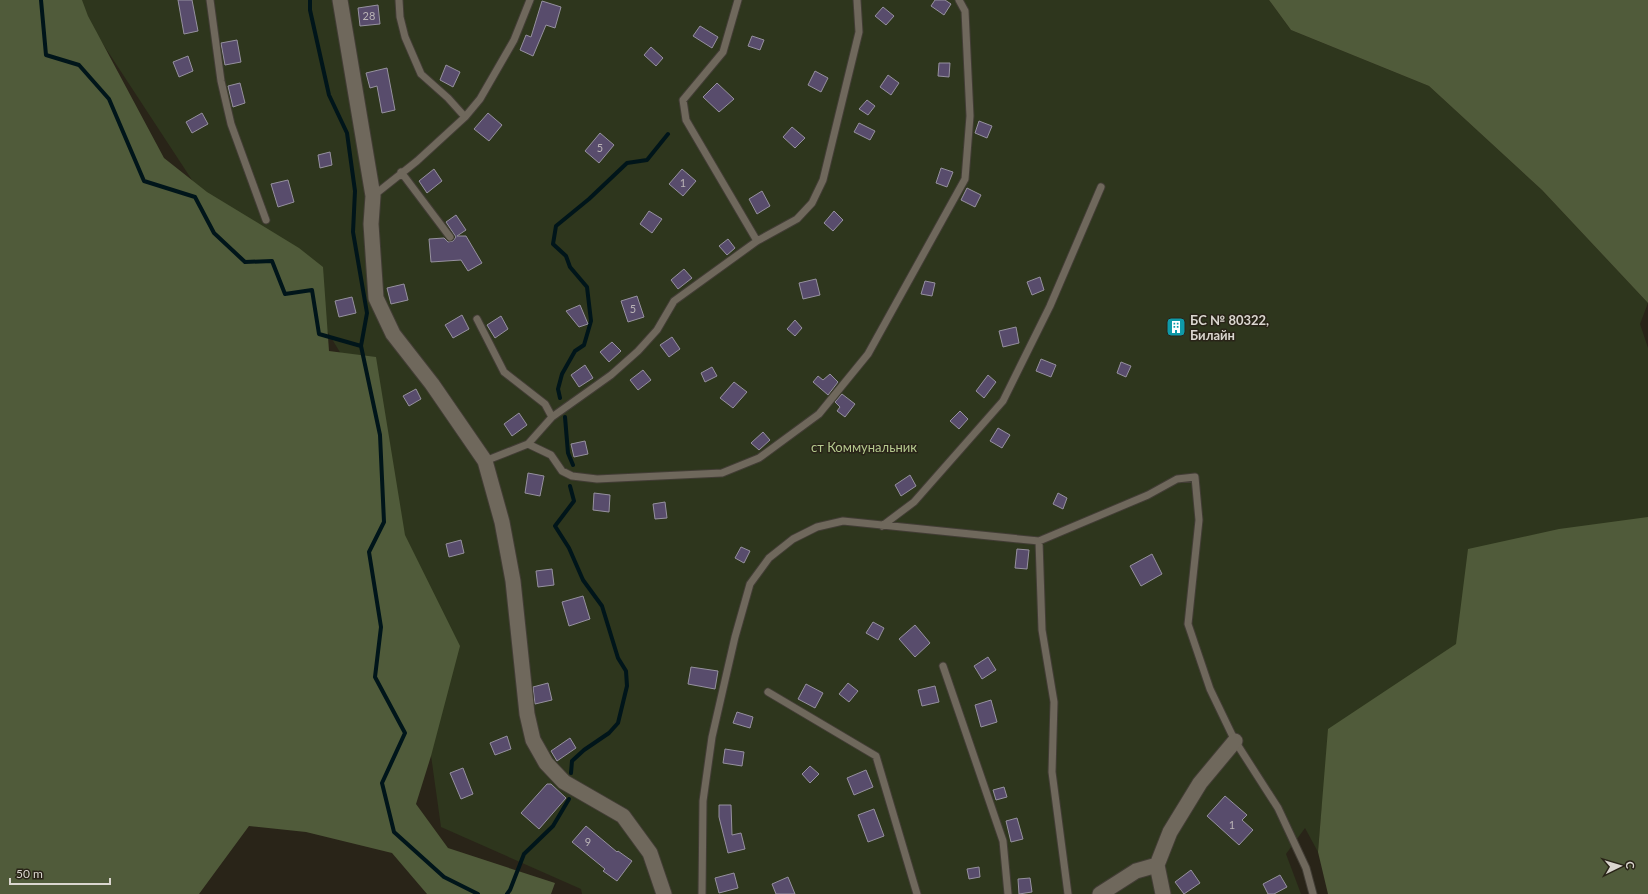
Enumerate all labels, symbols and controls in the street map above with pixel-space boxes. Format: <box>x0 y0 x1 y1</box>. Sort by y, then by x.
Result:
house number: 28 <box>363 9 375 22</box>
house number: 5 <box>597 141 603 154</box>
house number: 1 <box>680 176 686 189</box>
house number: 5 <box>630 302 636 315</box>
place label: БС № 80322, Билайн <box>1190 312 1269 343</box>
building icon: БС № 80322, Билайн <box>1165 316 1187 338</box>
park label: ст Коммунальник <box>811 439 917 455</box>
house number: 1 <box>1229 818 1235 831</box>
house number: 9 <box>585 835 591 848</box>
north arrow <box>1600 846 1640 886</box>
scale bar <box>10 860 110 886</box>
text: С <box>1624 861 1637 870</box>
text: 50 m <box>16 866 43 881</box>

